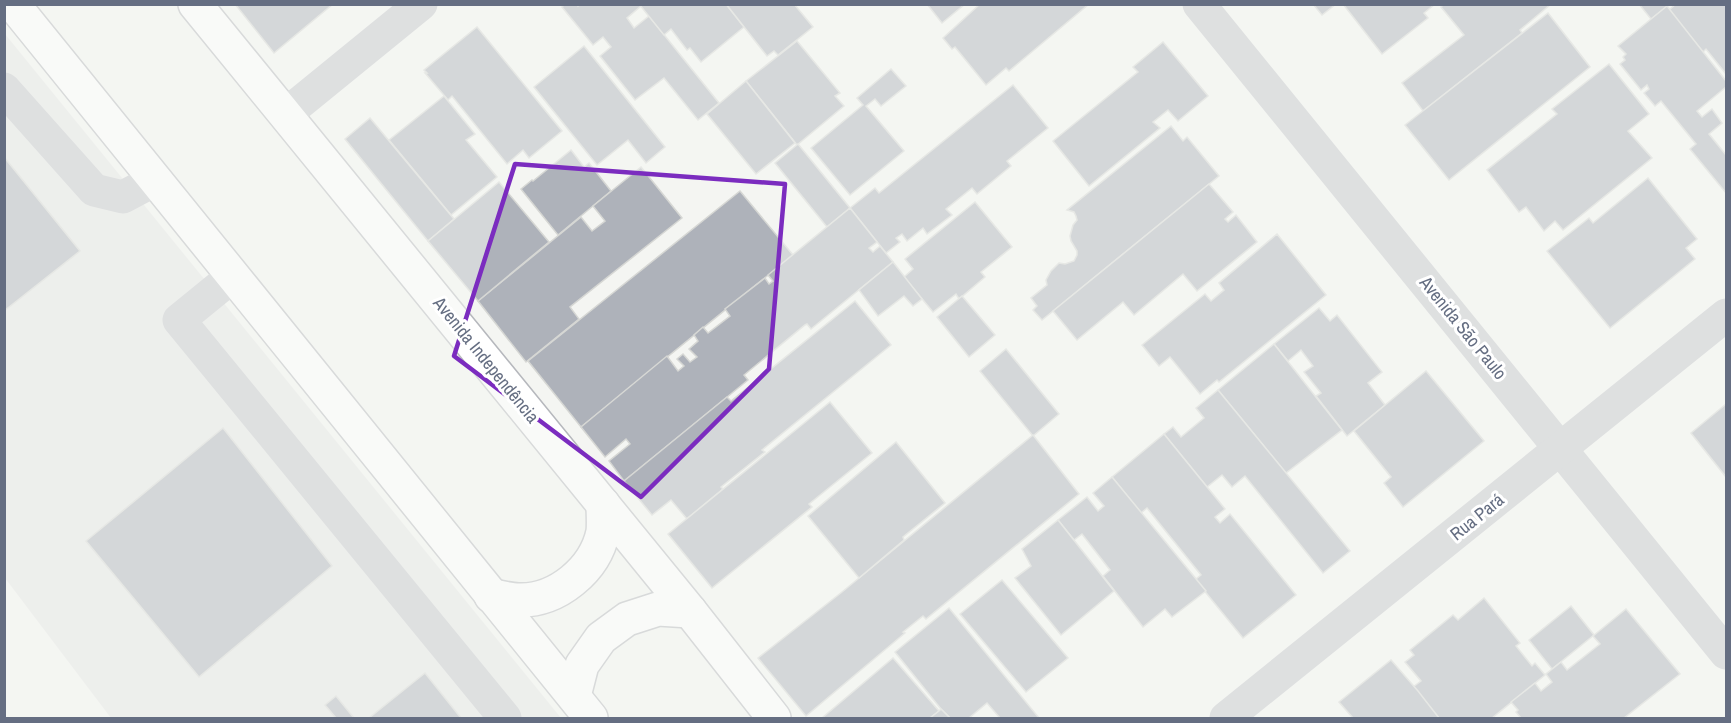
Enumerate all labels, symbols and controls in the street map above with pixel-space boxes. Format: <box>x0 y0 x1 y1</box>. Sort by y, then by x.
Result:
street label: Avenida São Paulo <box>1413 270 1513 385</box>
street label: Avenida Independência <box>427 291 545 428</box>
street label: Rua Pará <box>1445 487 1509 546</box>

